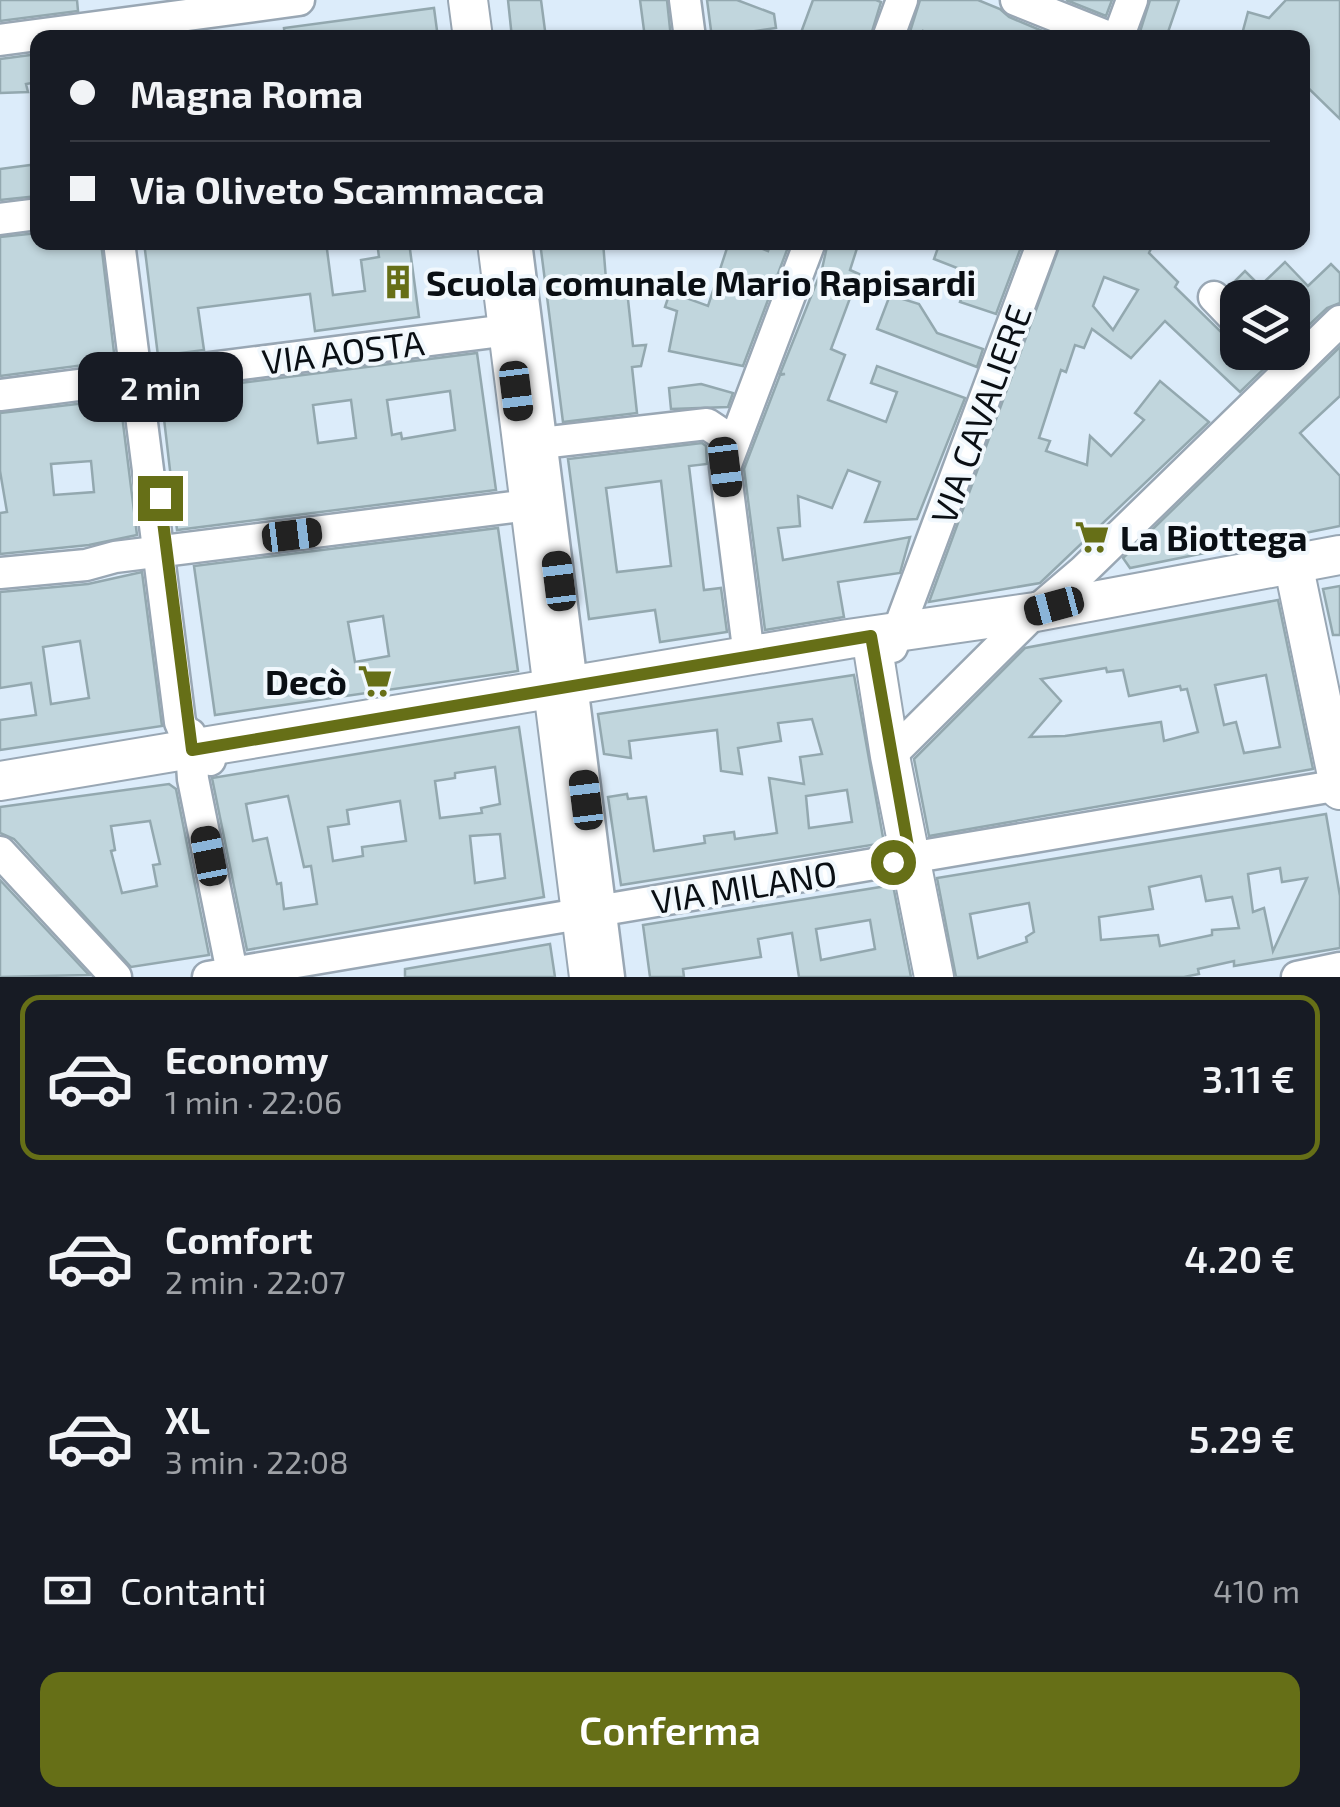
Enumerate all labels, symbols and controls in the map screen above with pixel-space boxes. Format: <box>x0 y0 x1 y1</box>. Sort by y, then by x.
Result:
text: Magna Roma <box>130 70 363 116</box>
text: Via Oliveto Scammacca <box>130 166 545 212</box>
place label: Scuola comunale Mario Rapisardi <box>426 261 976 303</box>
building icon: Scuola comunale Mario Rapisardi <box>379 263 417 301</box>
map controls <box>1220 280 1310 370</box>
button: layers <box>1220 280 1310 370</box>
street label: VIA CAVALIERE <box>921 299 1039 529</box>
street label: VIA AOSTA <box>260 320 427 382</box>
callout: 2 min <box>78 353 242 423</box>
car <box>497 359 535 423</box>
text: 2 min <box>120 368 201 406</box>
car <box>706 435 744 499</box>
route end <box>138 476 183 521</box>
car <box>260 516 324 554</box>
place label: La Biottega <box>1120 516 1307 558</box>
supermarket icon: La Biottega <box>1073 518 1111 556</box>
car <box>540 549 578 613</box>
car <box>1021 584 1087 628</box>
place label: Decò <box>265 660 347 702</box>
supermarket icon: Decò <box>356 662 394 700</box>
car <box>567 768 605 832</box>
car <box>189 824 229 888</box>
route start <box>871 840 916 885</box>
street label: VIA MILANO <box>648 851 840 921</box>
icon: car <box>45 1033 135 1123</box>
text: Economy <box>165 1036 329 1082</box>
text: 3.11 € <box>1202 1055 1295 1101</box>
text: 1 min · 22:06 <box>165 1082 342 1120</box>
icon: car <box>45 1213 135 1303</box>
text: Comfort <box>165 1216 313 1262</box>
text: 4.20 € <box>1184 1235 1295 1281</box>
text: 2 min · 22:07 <box>165 1262 346 1300</box>
icon: car <box>45 1393 135 1483</box>
text: XL <box>165 1396 210 1442</box>
text: 5.29 € <box>1189 1415 1295 1461</box>
text: 3 min · 22:08 <box>165 1442 349 1480</box>
icon: cash <box>40 1563 95 1618</box>
text: Contanti <box>120 1567 267 1613</box>
text: 410 m <box>1213 1571 1300 1609</box>
button: Conferma <box>40 1672 1300 1787</box>

